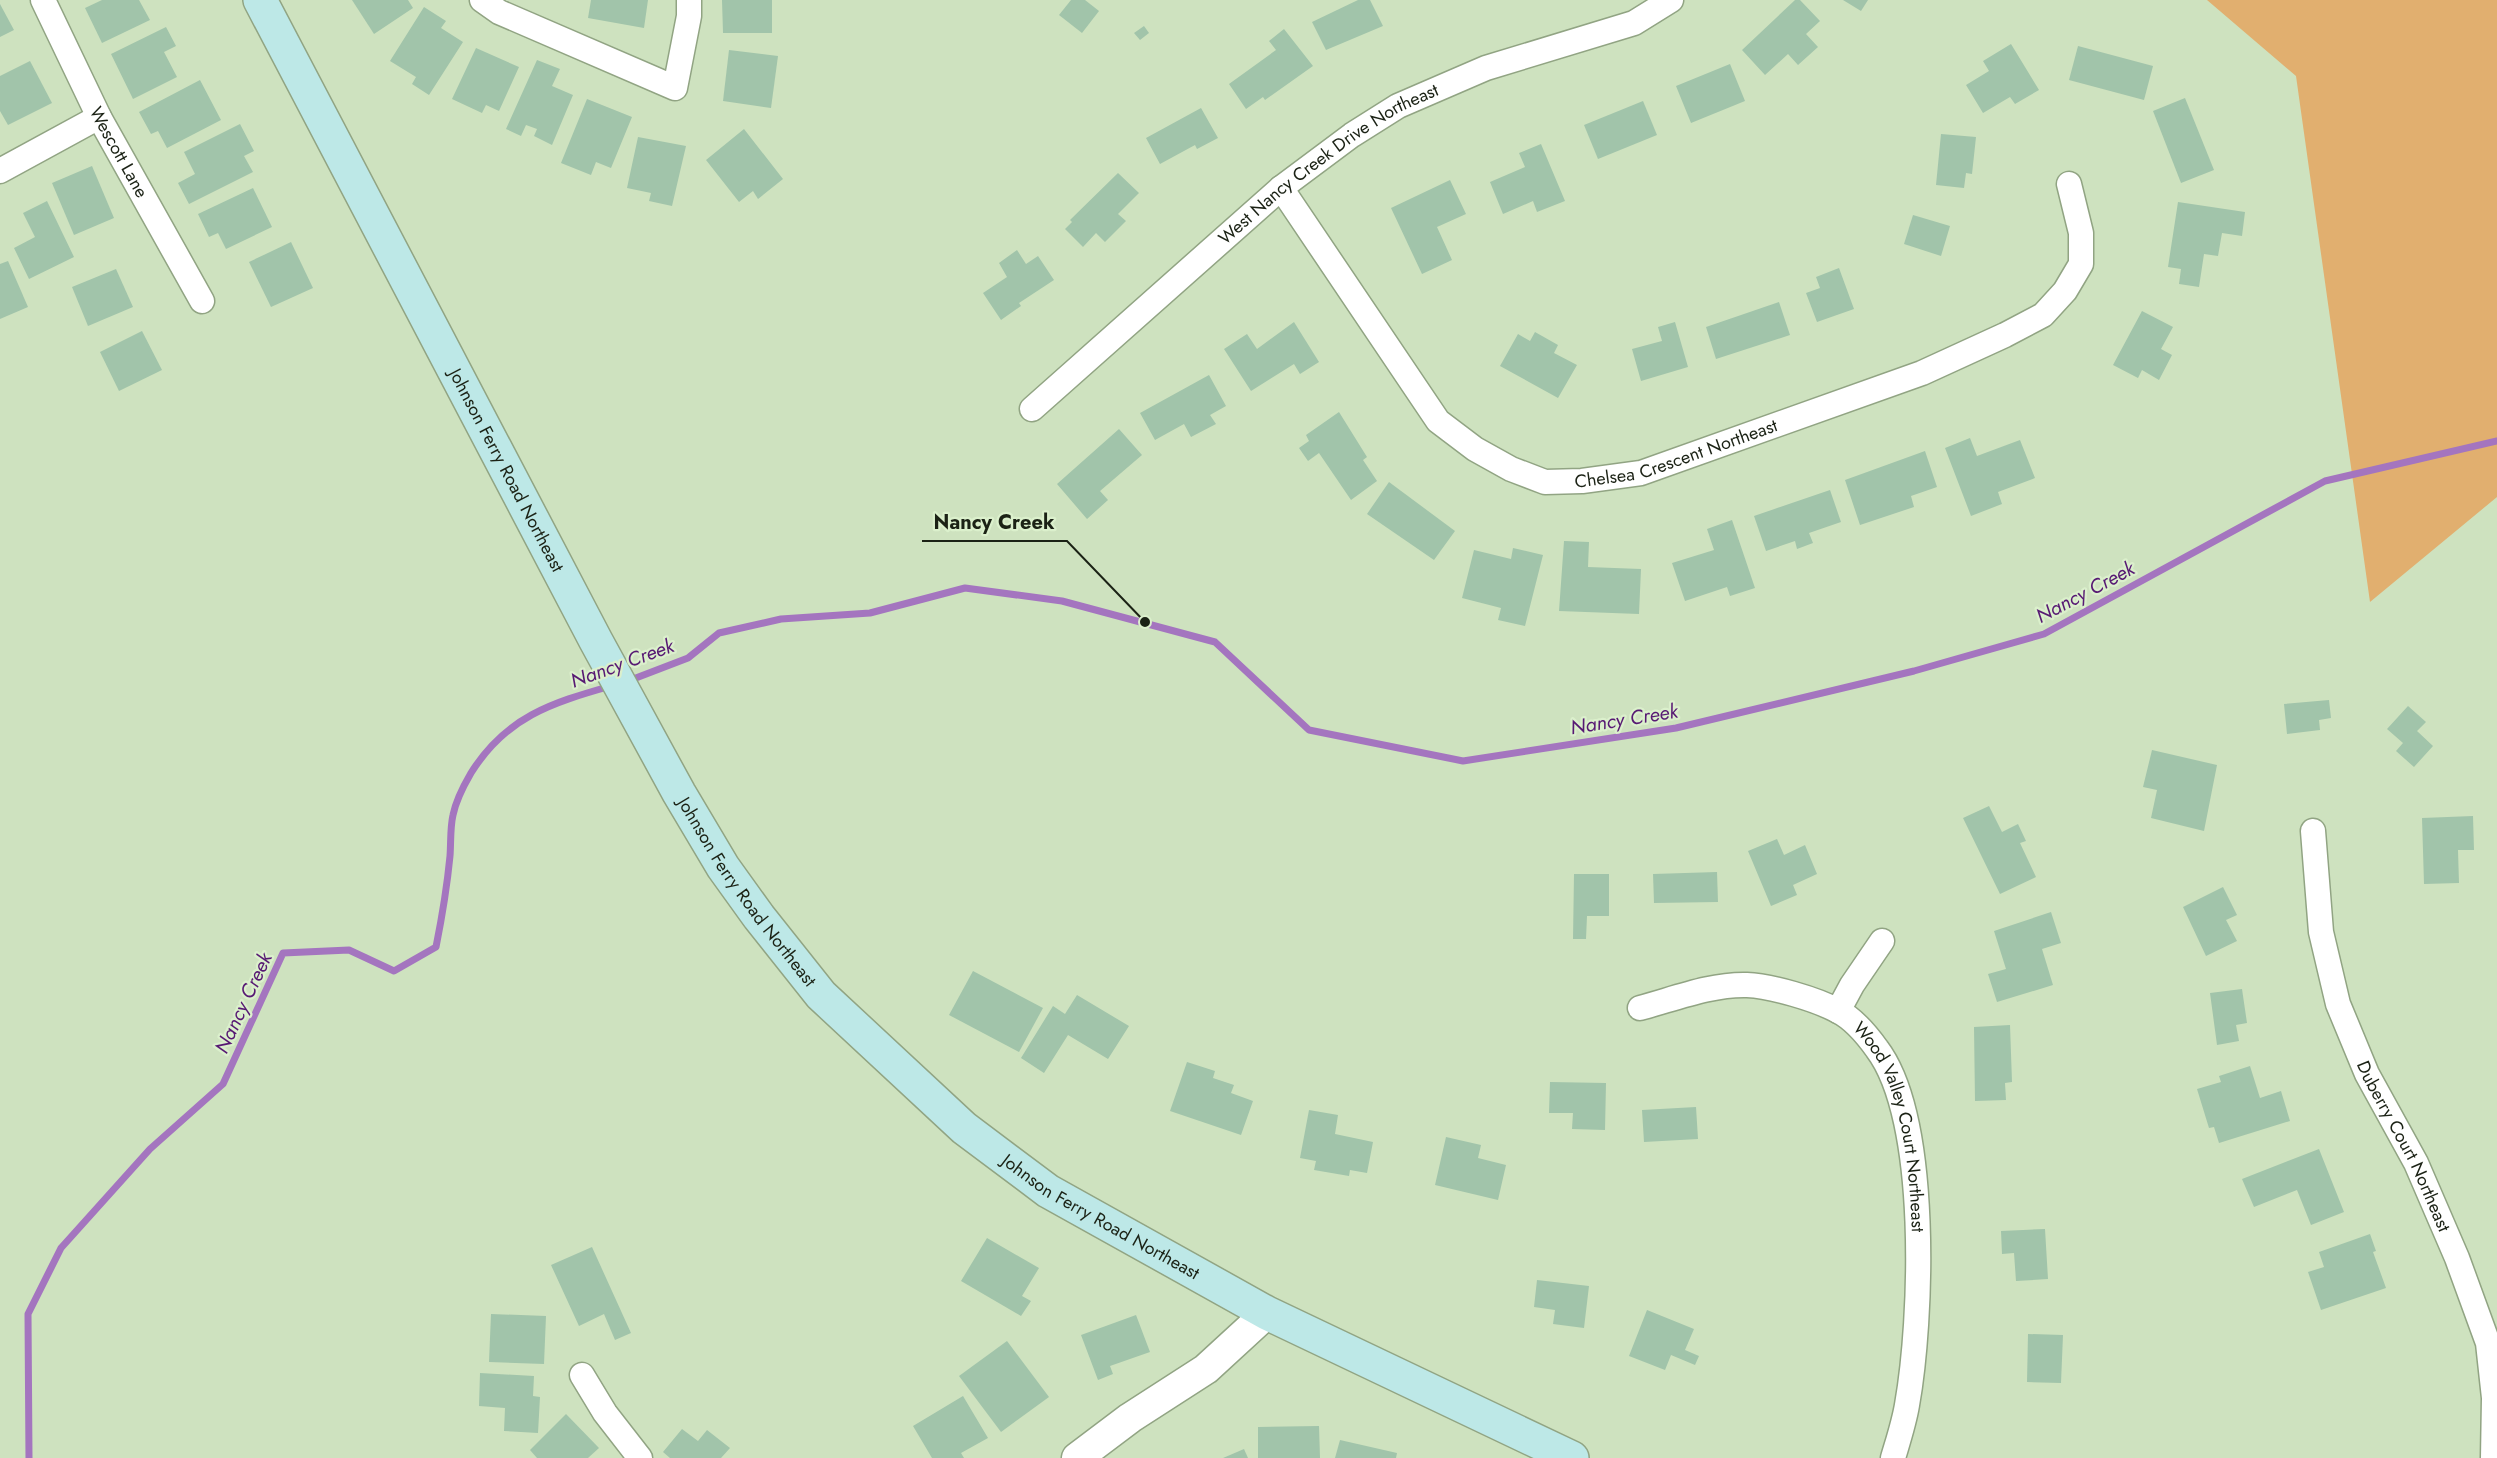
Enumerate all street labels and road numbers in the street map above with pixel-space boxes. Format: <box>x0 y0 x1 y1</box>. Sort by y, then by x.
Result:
street label: West Nancy Creek Drive Northeast <box>1213 77 1443 251</box>
street label: Wescott Lane <box>83 102 155 203</box>
street label: Johnson Ferry Road Northeast <box>441 362 571 577</box>
street label: Chelsea Crescent Northeast <box>1574 412 1782 494</box>
street label: Johnson Ferry Road Northeast <box>670 790 823 993</box>
street label: Wood Valley Court Northeast <box>1847 1016 1931 1233</box>
street label: Duberry Court Northeast <box>2350 1057 2457 1236</box>
street label: Johnson Ferry Road Northeast <box>995 1147 1205 1286</box>

